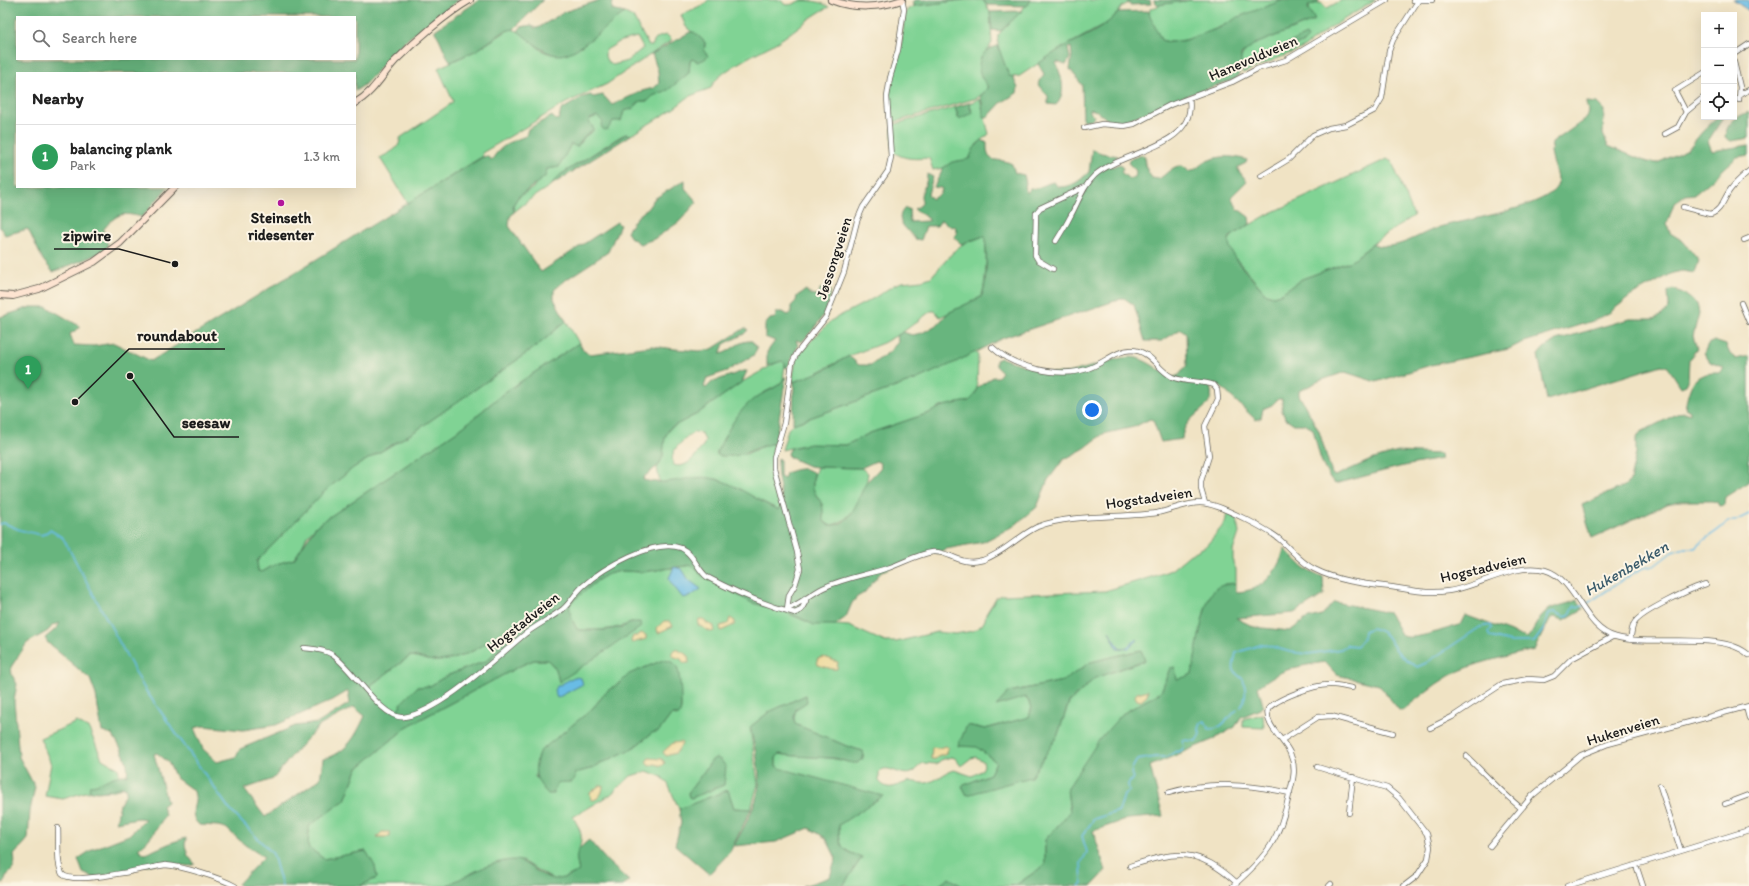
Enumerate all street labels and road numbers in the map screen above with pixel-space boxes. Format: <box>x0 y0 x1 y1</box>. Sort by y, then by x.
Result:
street label: Hanevoldveien <box>1206 31 1300 85</box>
street label: Jøssongveien <box>812 214 856 301</box>
street label: Hogstadveien <box>1104 483 1194 513</box>
street label: Hogstadveien <box>1438 549 1528 587</box>
street label: Hogstadveien <box>483 588 563 656</box>
street label: Hukenveien <box>1584 710 1662 750</box>

